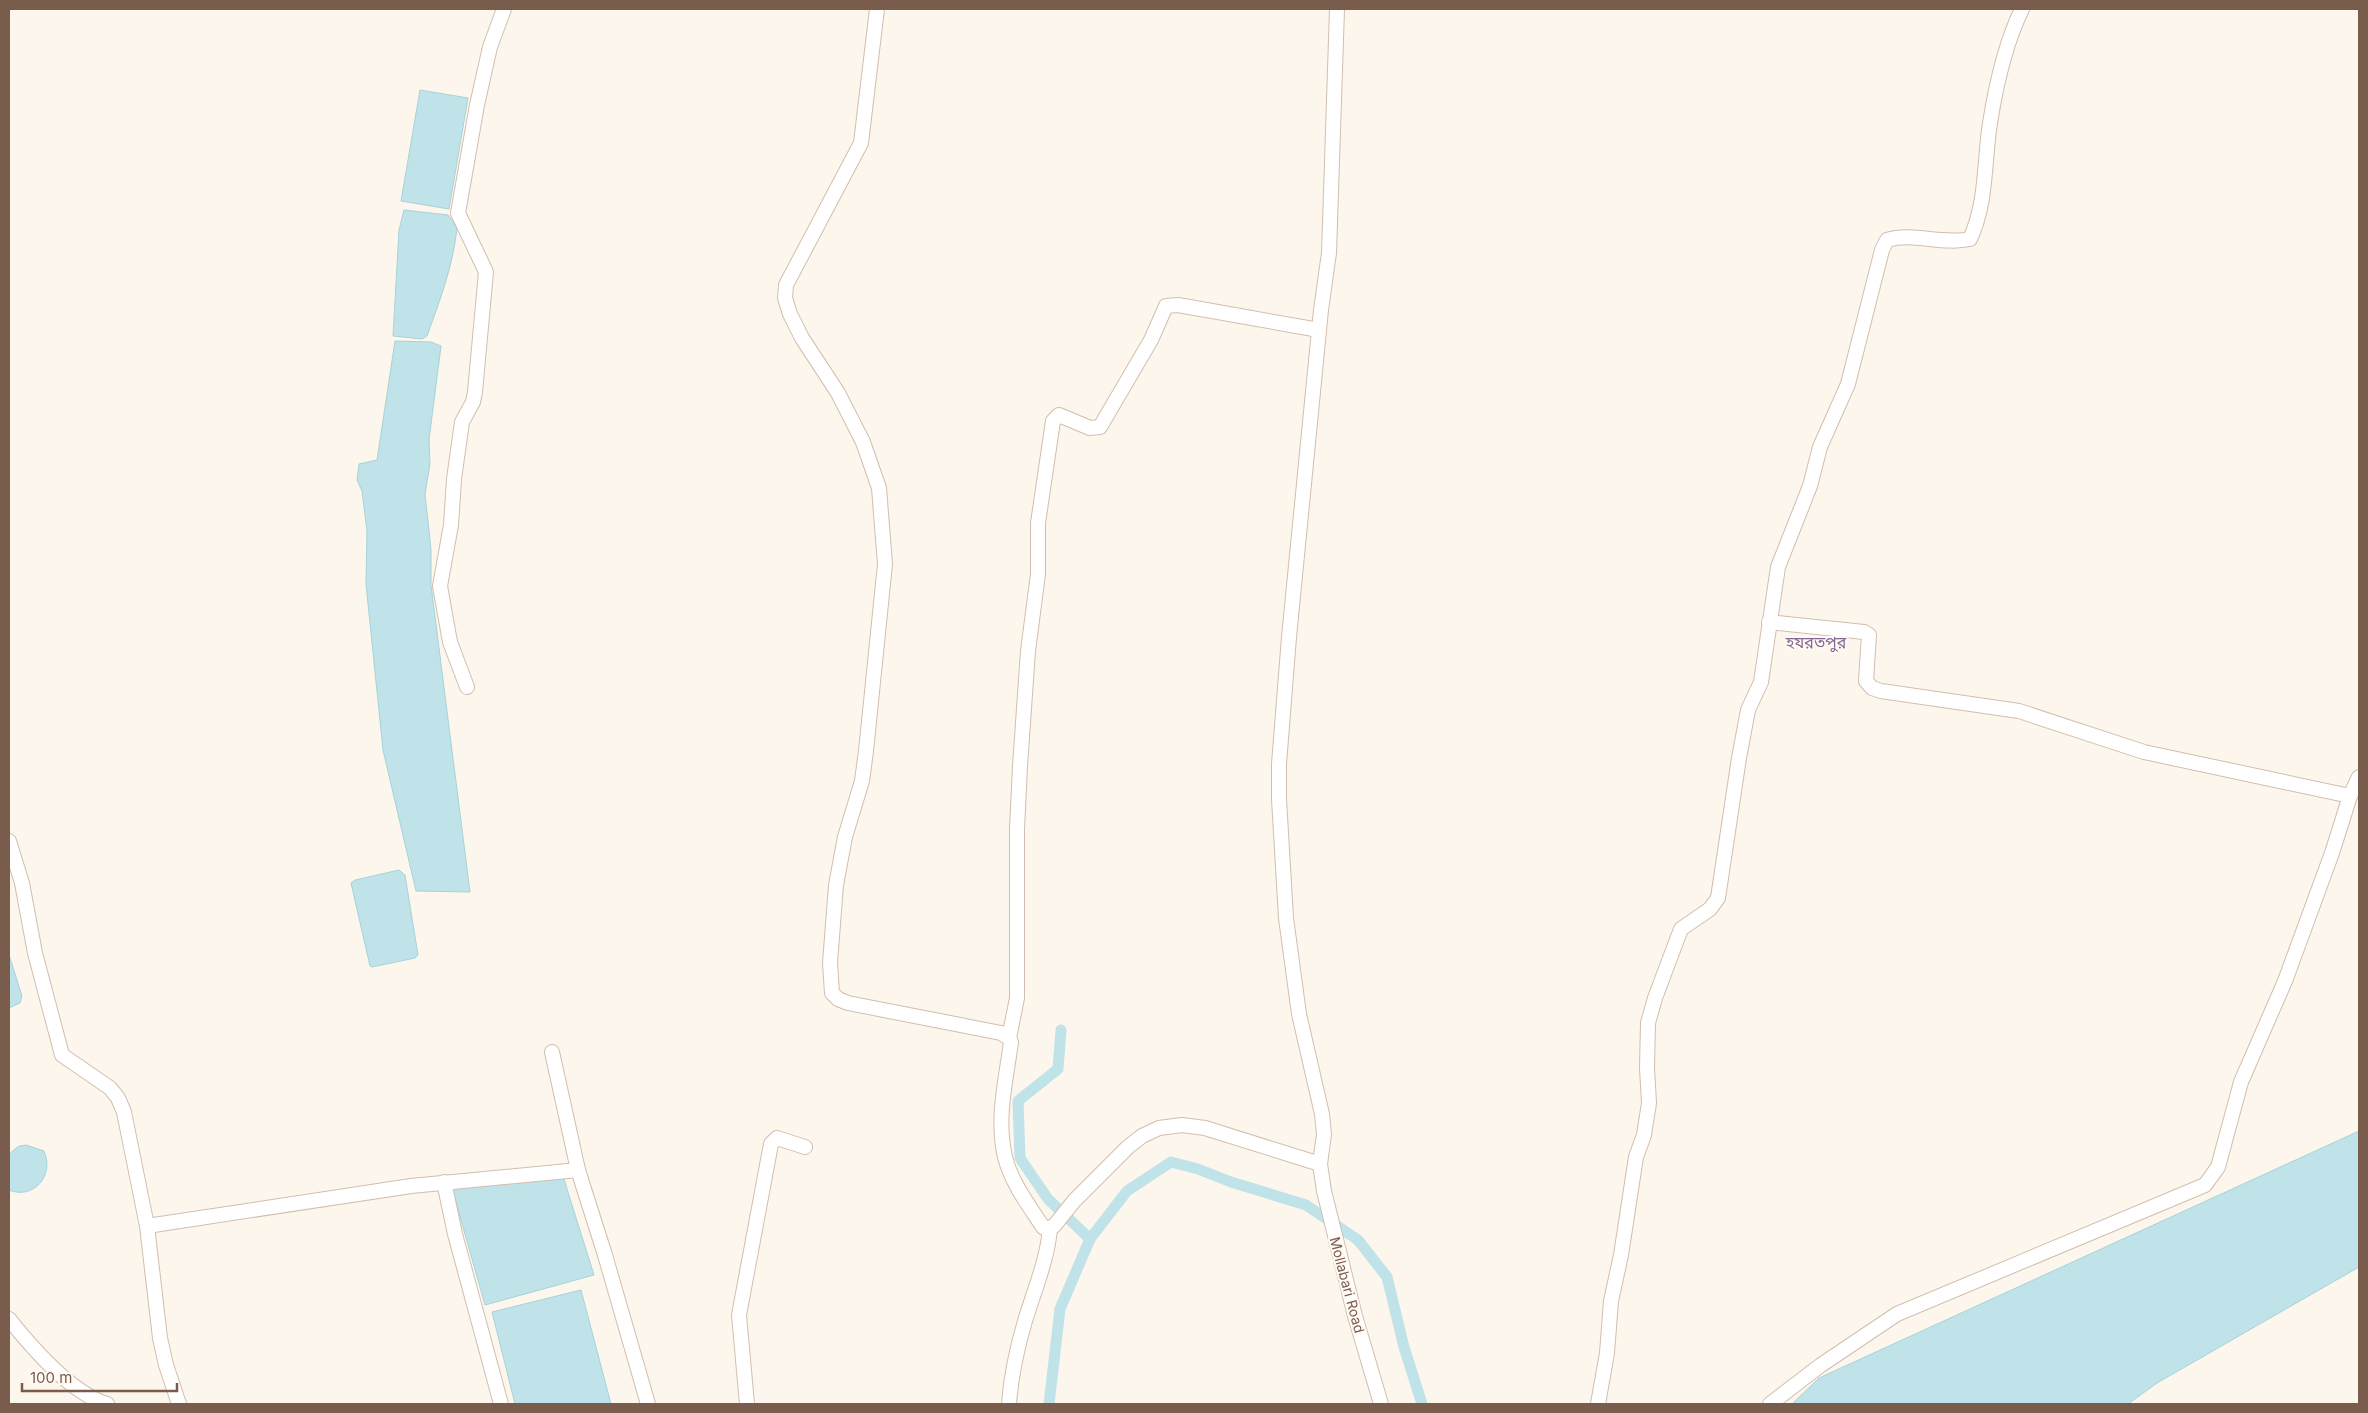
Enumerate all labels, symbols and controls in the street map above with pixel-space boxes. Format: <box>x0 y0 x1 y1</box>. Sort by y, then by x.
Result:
district label: হযরতপুর <box>1785 632 1847 652</box>
street label: Mollabari Road <box>1326 1235 1368 1335</box>
scale bar <box>22 1360 178 1392</box>
text: 100 m <box>30 1368 72 1387</box>

